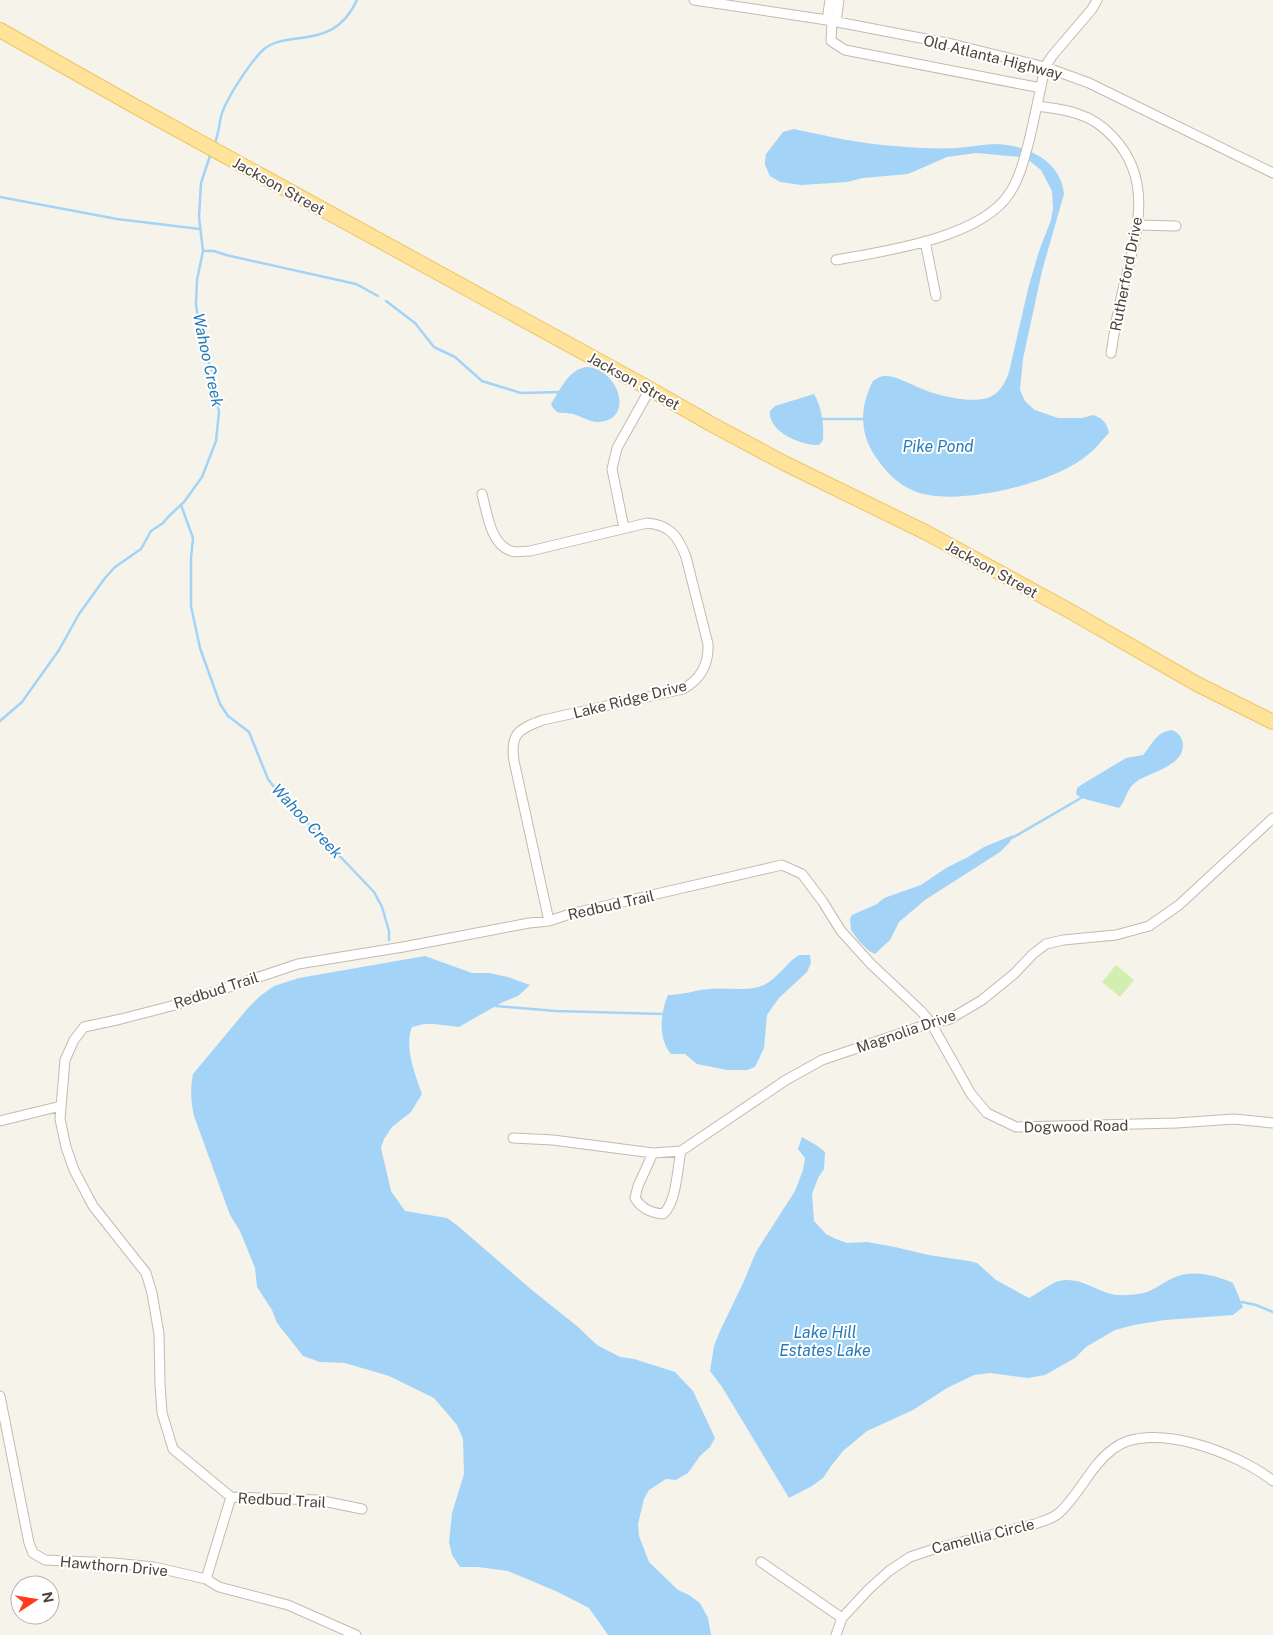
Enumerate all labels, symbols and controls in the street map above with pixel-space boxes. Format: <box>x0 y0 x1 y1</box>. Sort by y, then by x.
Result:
street label: Old Atlanta Highway <box>922 31 1064 83</box>
street label: Jackson Street <box>230 154 328 218</box>
street label: Rutherford Drive <box>1107 215 1145 333</box>
water label: Wahoo Creek <box>189 312 227 409</box>
street label: Jackson Street <box>585 349 683 413</box>
water label: Pike Pond <box>902 437 974 456</box>
street label: Jackson Street <box>943 537 1041 601</box>
street label: Lake Ridge Drive <box>571 677 689 721</box>
water label: Wahoo Creek <box>268 780 347 863</box>
street label: Redbud Trail <box>566 887 656 923</box>
street label: Redbud Trail <box>171 968 261 1012</box>
street label: Magnolia Drive <box>854 1006 958 1056</box>
street label: Dogwood Road <box>1023 1117 1129 1135</box>
water label: Lake Hill Estates Lake <box>779 1323 871 1360</box>
street label: Redbud Trail <box>237 1489 327 1511</box>
street label: Camellia Circle <box>930 1515 1036 1557</box>
street label: Hawthorn Drive <box>59 1553 169 1579</box>
north arrow <box>10 1575 60 1625</box>
text: N <box>39 1590 57 1604</box>

